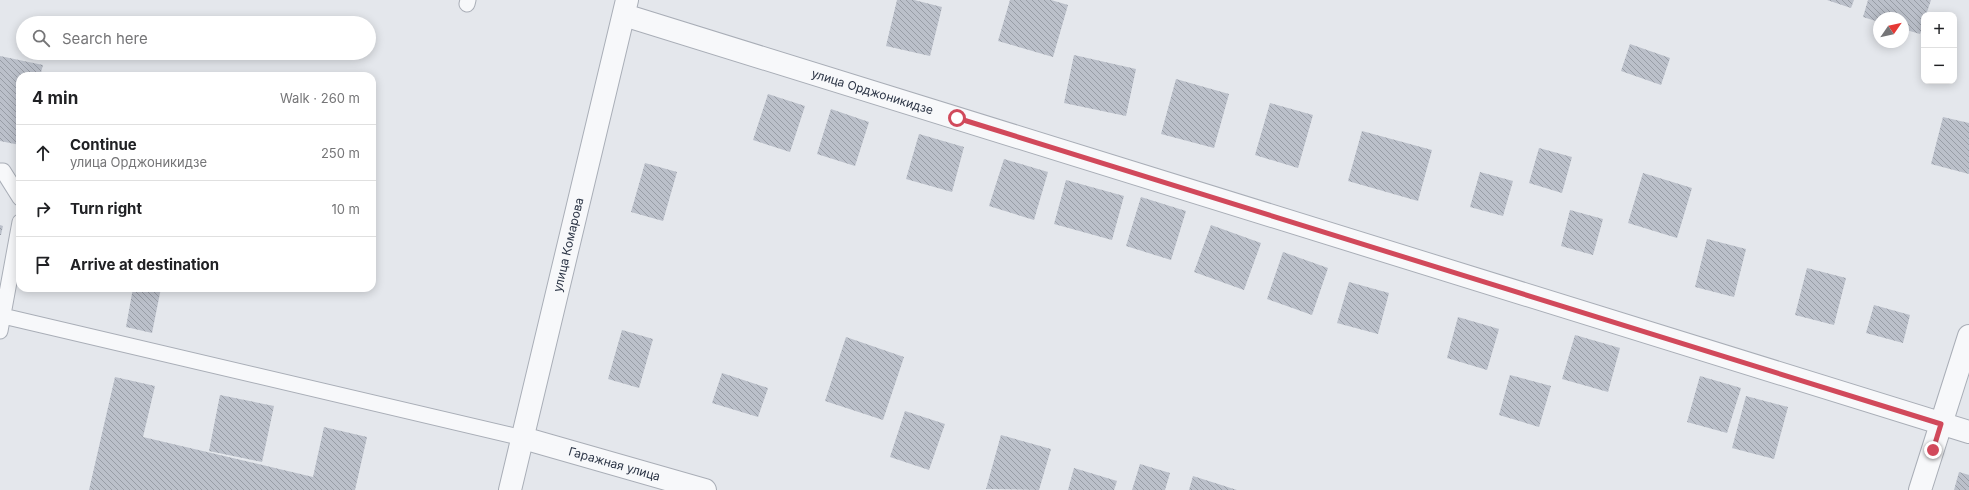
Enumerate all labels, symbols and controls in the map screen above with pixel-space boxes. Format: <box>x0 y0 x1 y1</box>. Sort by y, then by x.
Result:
north arrow <box>1873 12 1909 48</box>
map controls <box>1921 12 1957 84</box>
button: + <box>1921 12 1957 48</box>
search box <box>16 16 376 60</box>
icon: search <box>30 27 52 49</box>
text: Search here <box>62 29 148 48</box>
button: − <box>1921 48 1957 84</box>
street label: улица Орджоникидзе <box>810 66 935 117</box>
text: 4 min <box>32 88 78 108</box>
text: Walk · 260 m <box>280 90 360 106</box>
route start <box>948 109 966 127</box>
text: Continue <box>70 135 137 154</box>
icon: ahead <box>32 142 54 164</box>
text: 250 m <box>321 145 360 161</box>
text: улица Орджоникидзе <box>70 154 207 170</box>
street label: улица Комарова <box>550 196 587 293</box>
icon: right <box>32 198 54 220</box>
text: Turn right <box>70 199 142 218</box>
text: 10 m <box>331 201 360 217</box>
icon: arrive <box>32 254 54 276</box>
text: Arrive at destination <box>70 255 219 274</box>
route end <box>1924 441 1942 459</box>
street label: Гаражная улица <box>567 443 662 484</box>

